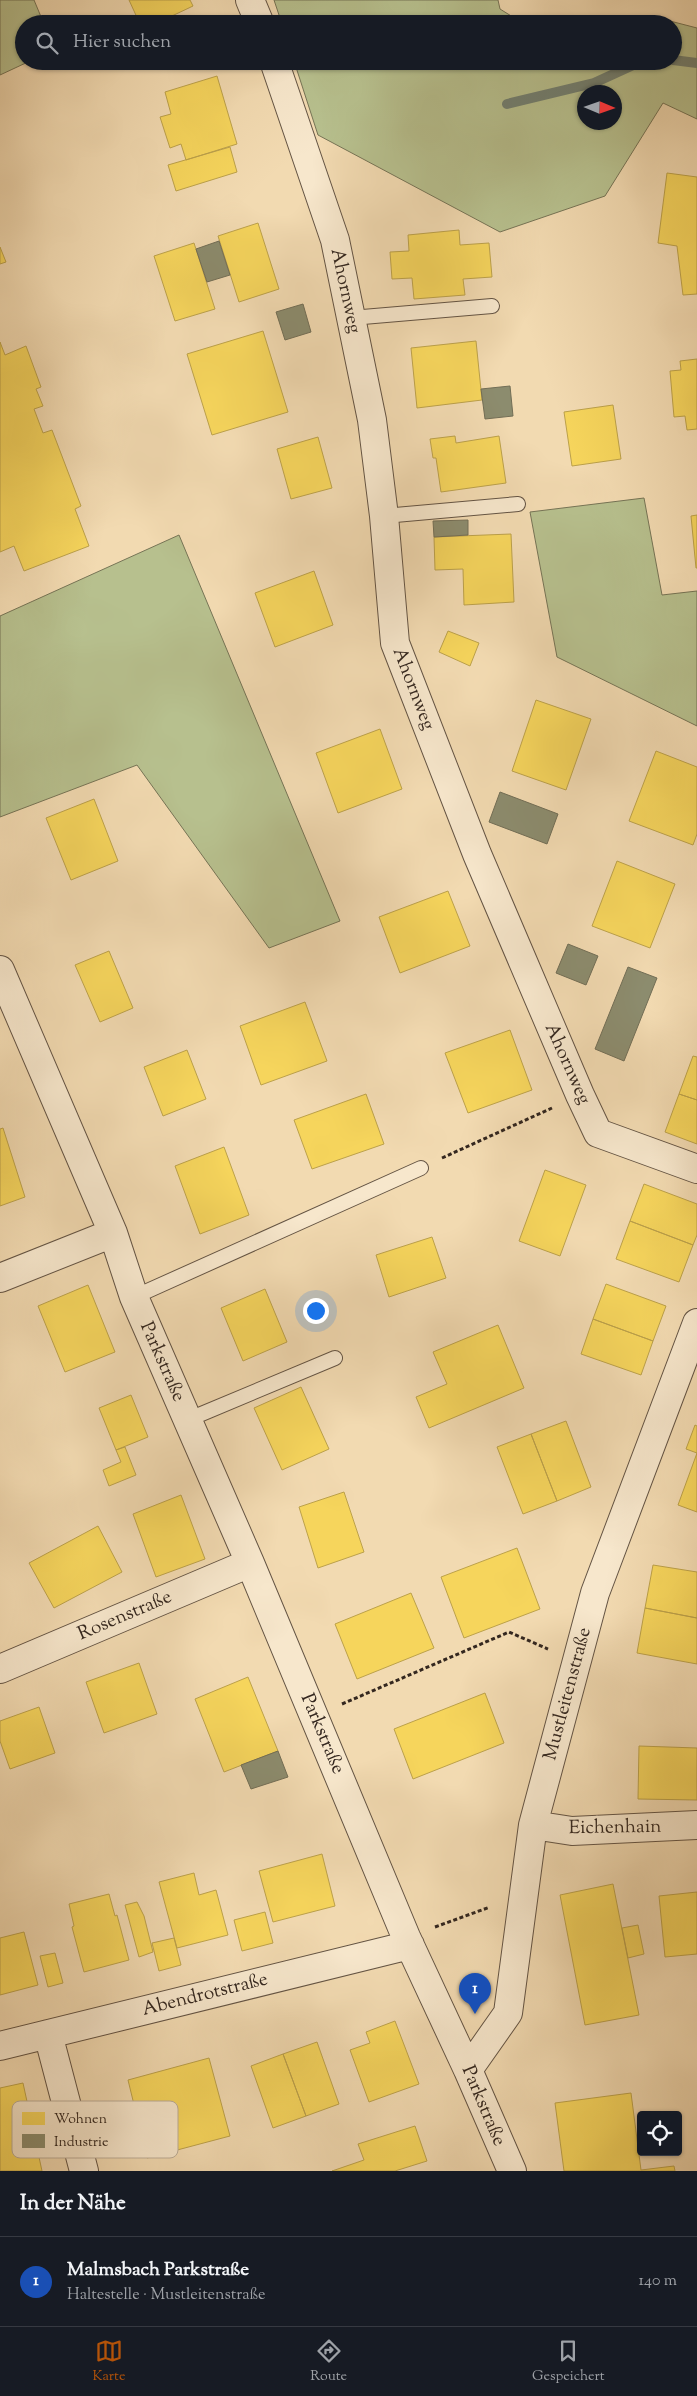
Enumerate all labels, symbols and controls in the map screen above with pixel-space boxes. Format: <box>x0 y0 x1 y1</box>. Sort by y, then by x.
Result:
search box <box>15 15 682 70</box>
icon: search <box>33 29 61 57</box>
text: Hier suchen <box>73 29 171 56</box>
north arrow <box>577 85 622 130</box>
street label: Ahornweg <box>323 246 367 336</box>
street label: Ahornweg <box>385 644 441 734</box>
street label: Ahornweg <box>537 1019 597 1109</box>
your location <box>303 1298 329 1324</box>
street label: Parkstraße <box>132 1318 192 1406</box>
street label: Rosenstraße <box>74 1584 176 1648</box>
street label: Mustleitenstraße <box>537 1624 599 1763</box>
street label: Parkstraße <box>293 1690 351 1779</box>
street label: Eichenhain <box>568 1814 662 1842</box>
street label: Abendrotstraße <box>139 1966 271 2024</box>
pin: 1 <box>459 1973 491 2014</box>
street label: Parkstraße <box>454 2062 512 2151</box>
legend <box>12 2101 178 2158</box>
text: Wohnen <box>54 2110 107 2130</box>
map controls <box>637 2111 682 2156</box>
button: locate <box>637 2111 682 2156</box>
text: Industrie <box>54 2133 109 2153</box>
text: In der Nähe <box>20 2189 126 2219</box>
text: Malmsbach Parkstraße <box>67 2257 249 2284</box>
text: 1 <box>33 2270 39 2293</box>
text: 140 m <box>639 2270 677 2293</box>
text: Haltestelle · Mustleitenstraße <box>67 2284 266 2307</box>
tab: Karte <box>92 2337 125 2387</box>
tab: Route <box>310 2337 347 2387</box>
tab: Gespeichert <box>532 2337 605 2387</box>

